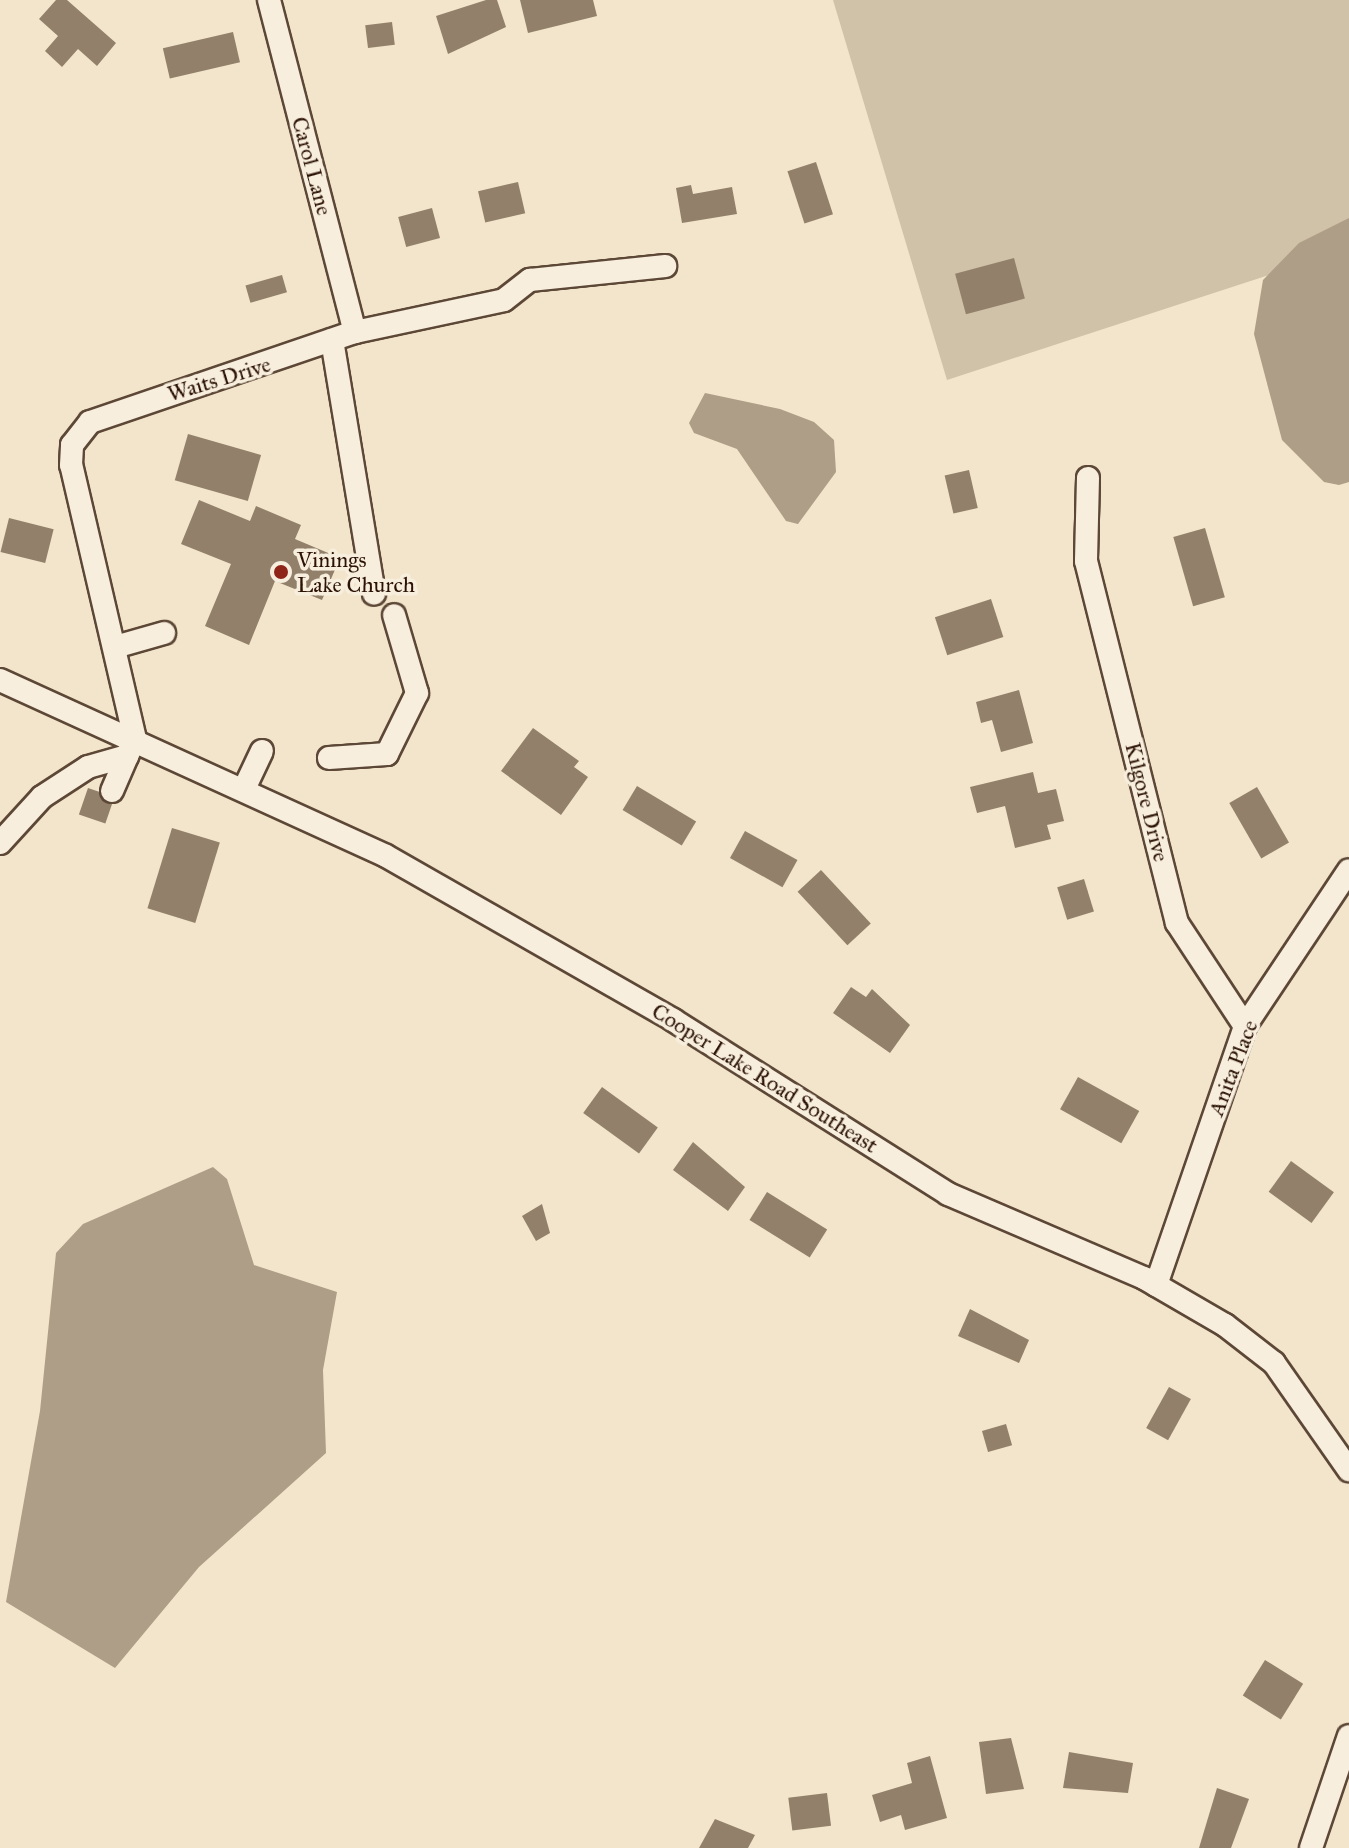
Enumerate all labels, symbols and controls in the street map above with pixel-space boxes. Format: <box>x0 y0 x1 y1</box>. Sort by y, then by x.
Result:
street label: Carol Lane <box>286 114 338 218</box>
street label: Waits Drive <box>164 351 274 407</box>
place label: Vinings Lake Church <box>297 546 415 598</box>
marker: Vinings Lake Church <box>272 563 290 581</box>
street label: Kilgore Drive <box>1119 740 1175 864</box>
street label: Cooper Lake Road Southeast <box>647 997 883 1159</box>
street label: Anita Place <box>1203 1016 1263 1120</box>

